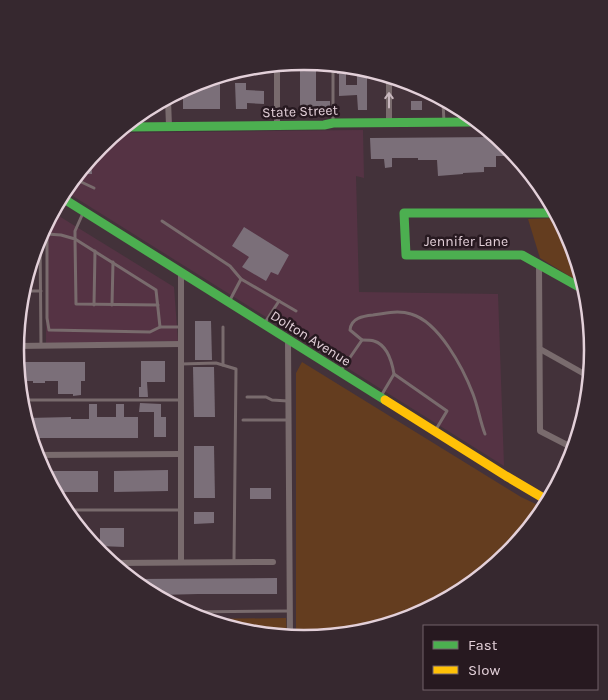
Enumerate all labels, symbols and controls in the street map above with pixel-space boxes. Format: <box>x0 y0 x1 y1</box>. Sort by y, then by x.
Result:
one-way arrow <box>384 93 394 109</box>
street label: State Street <box>262 102 338 121</box>
street label: Jennifer Lane <box>424 233 508 250</box>
street label: Dolton Avenue <box>267 307 354 370</box>
legend <box>423 625 598 690</box>
text: Fast <box>468 636 498 654</box>
text: Slow <box>468 661 500 679</box>

